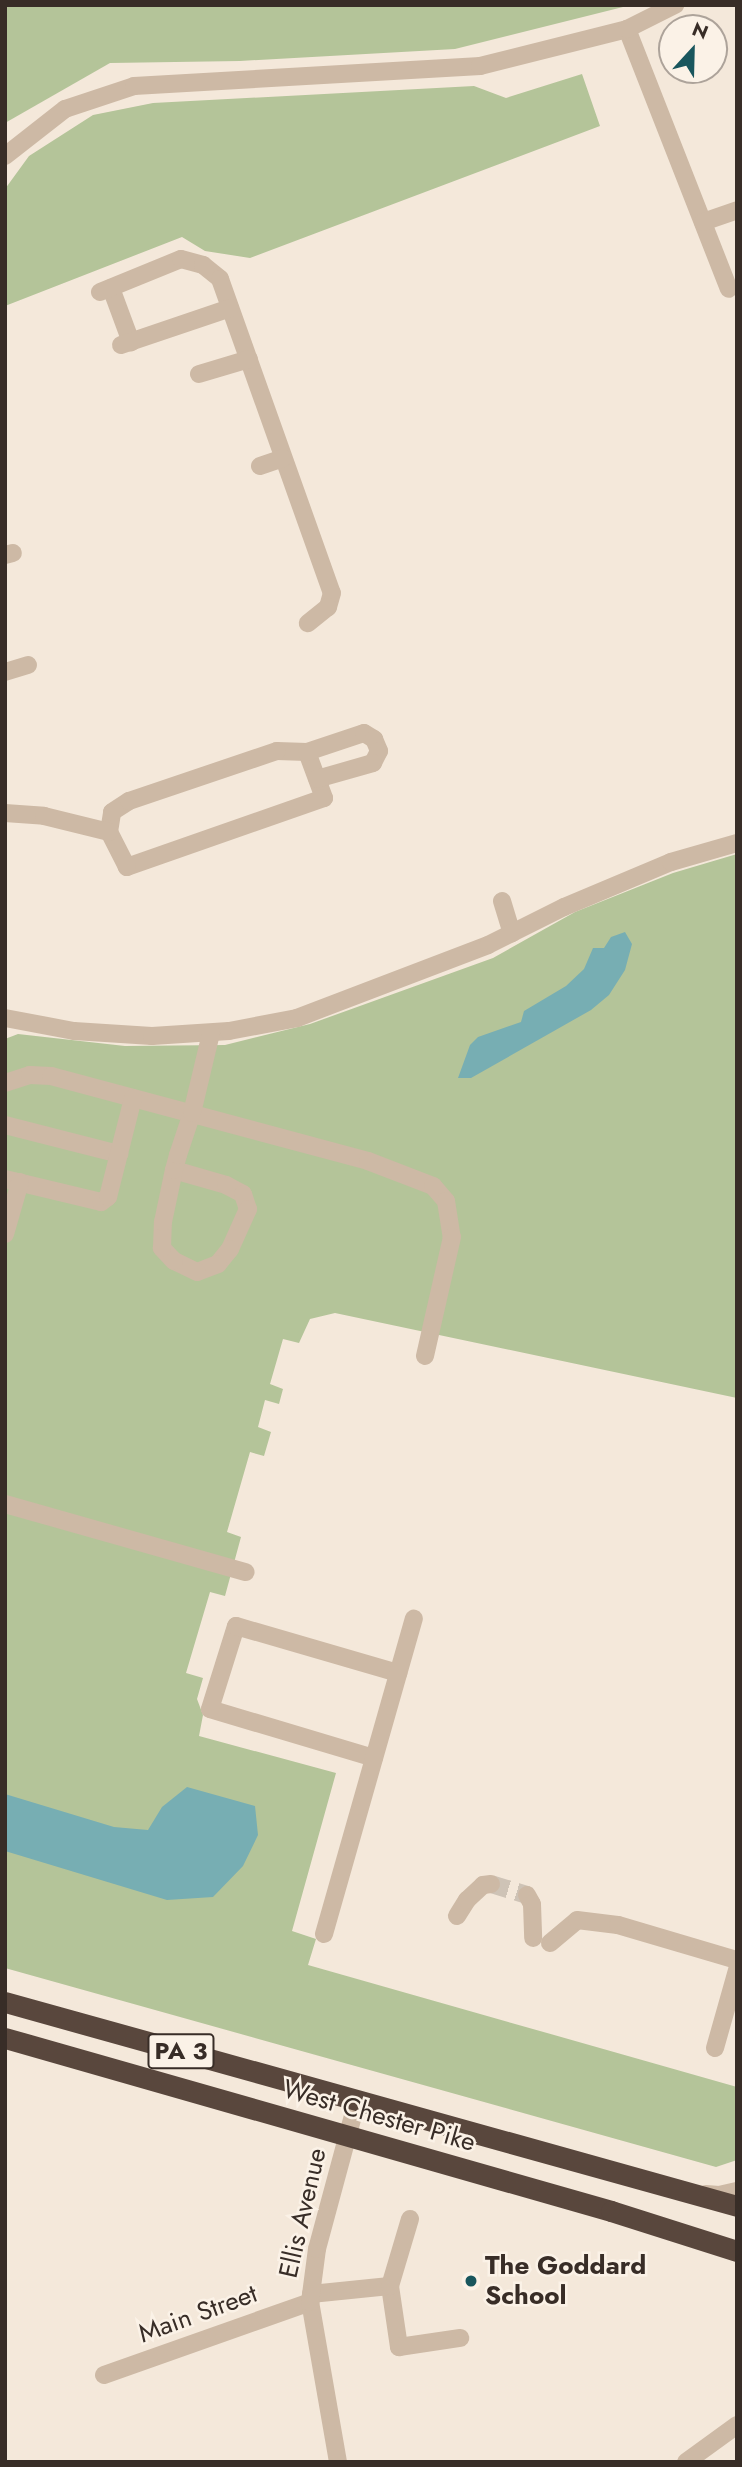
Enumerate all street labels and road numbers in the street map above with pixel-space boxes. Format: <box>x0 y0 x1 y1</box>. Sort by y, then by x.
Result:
road number: PA 3 <box>146 2030 216 2072</box>
street label: West Chester Pike <box>279 2074 479 2158</box>
street label: Ellis Avenue <box>273 2145 333 2281</box>
street label: Main Street <box>134 2278 262 2350</box>

